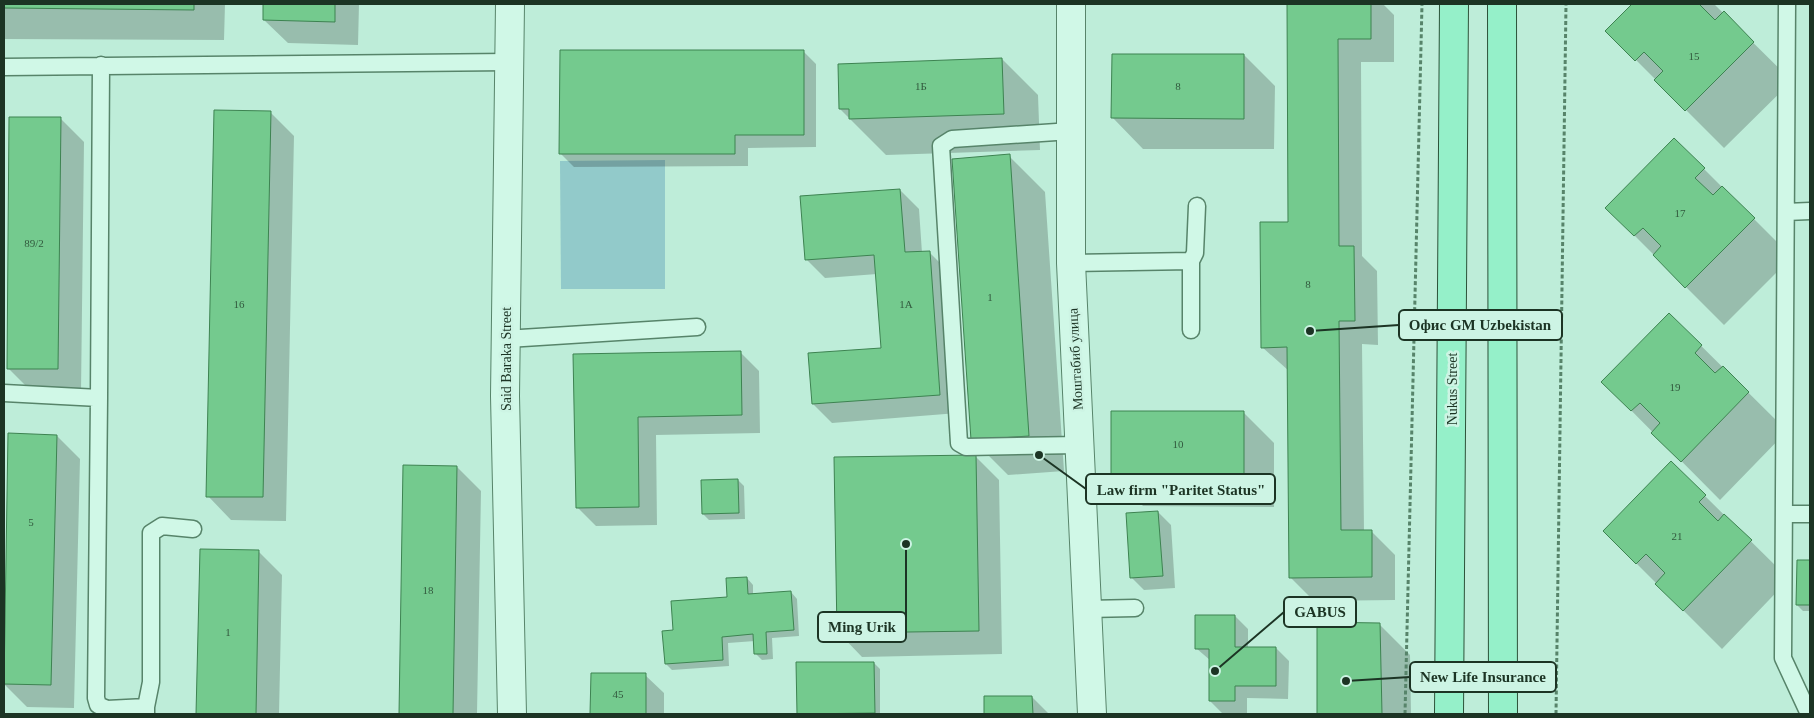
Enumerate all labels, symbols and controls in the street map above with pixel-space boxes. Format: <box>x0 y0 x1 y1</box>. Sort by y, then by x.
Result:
house number: 15 <box>1689 50 1700 62</box>
house number: 1Б <box>915 80 927 92</box>
house number: 8 <box>1175 80 1181 92</box>
house number: 17 <box>1675 207 1686 219</box>
house number: 89/2 <box>24 237 44 249</box>
house number: 8 <box>1305 278 1311 290</box>
house number: 1 <box>987 291 993 303</box>
house number: 16 <box>234 298 245 310</box>
house number: 1A <box>899 298 913 310</box>
street label: Said Baraka Street <box>499 307 514 411</box>
street label: Моштабиб улица <box>1065 307 1086 410</box>
callout: Офис GM Uzbekistan <box>1399 310 1562 340</box>
text: Офис GM Uzbekistan <box>1409 317 1552 333</box>
street label: Nukus Street <box>1445 353 1460 425</box>
house number: 19 <box>1670 381 1681 393</box>
house number: 10 <box>1173 438 1184 450</box>
callout: Law firm "Paritet Status" <box>1086 474 1275 504</box>
text: Law firm "Paritet Status" <box>1097 482 1265 498</box>
house number: 5 <box>28 516 34 528</box>
house number: 21 <box>1672 530 1683 542</box>
house number: 18 <box>423 584 434 596</box>
callout: GABUS <box>1284 597 1356 627</box>
text: GABUS <box>1294 604 1346 620</box>
callout: Ming Urik <box>818 612 906 642</box>
text: Ming Urik <box>828 619 897 635</box>
house number: 1 <box>225 626 231 638</box>
callout: New Life Insurance <box>1410 662 1556 692</box>
text: New Life Insurance <box>1420 669 1546 685</box>
house number: 45 <box>613 688 624 700</box>

